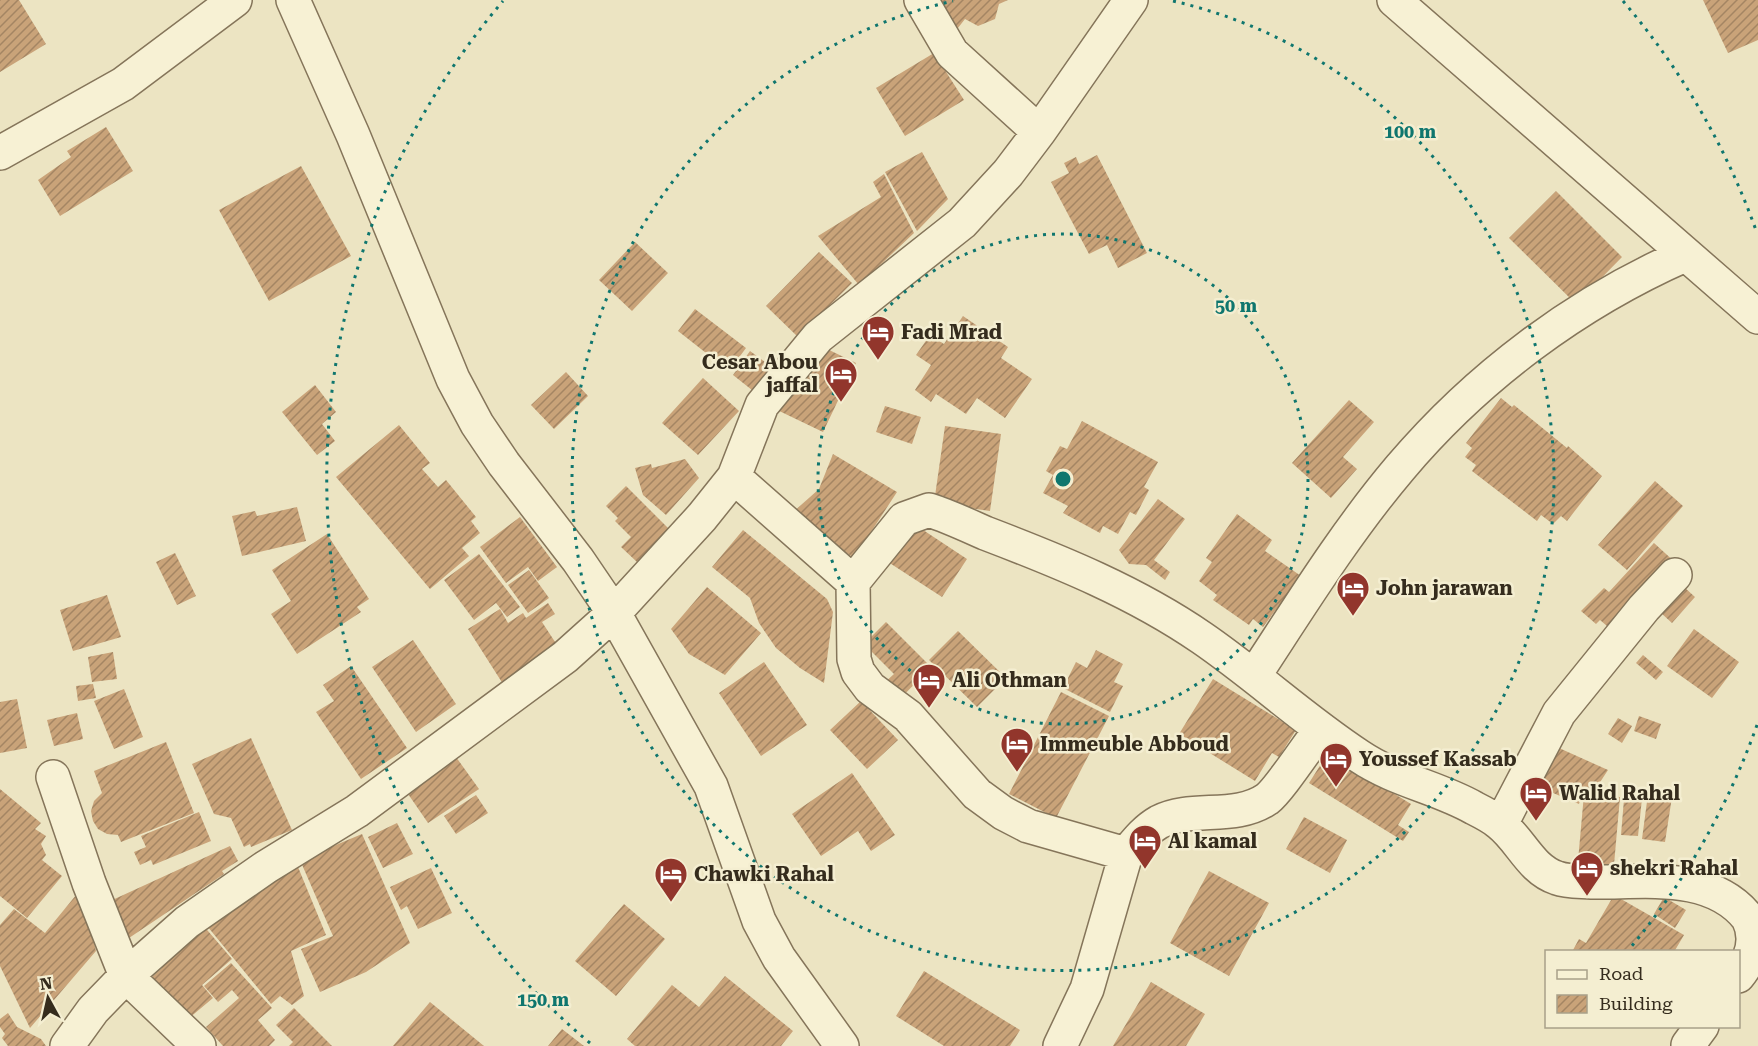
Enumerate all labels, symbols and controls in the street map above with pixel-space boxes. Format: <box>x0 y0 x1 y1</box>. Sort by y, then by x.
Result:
text: 100 m <box>1384 121 1437 142</box>
text: 50 m <box>1215 295 1258 316</box>
hotel icon: Fadi Mrad <box>860 314 896 361</box>
place label: Fadi Mrad <box>901 320 1003 344</box>
place label: Cesar Abou jaffal <box>702 350 818 397</box>
hotel icon: Cesar Abou jaffal <box>823 356 859 403</box>
centre of rings <box>1053 469 1073 489</box>
hotel icon: John jarawan <box>1335 570 1371 617</box>
place label: John jarawan <box>1376 576 1513 600</box>
hotel icon: Ali Othman <box>911 662 947 709</box>
place label: Ali Othman <box>952 668 1068 692</box>
hotel icon: Immeuble Abboud <box>999 726 1035 773</box>
place label: Immeuble Abboud <box>1040 732 1230 756</box>
hotel icon: Youssef Kassab <box>1318 741 1354 788</box>
place label: Youssef Kassab <box>1359 747 1517 771</box>
hotel icon: Walid Rahal <box>1518 775 1554 822</box>
place label: Walid Rahal <box>1559 781 1681 805</box>
hotel icon: Al kamal <box>1127 823 1163 870</box>
place label: Al kamal <box>1168 829 1258 853</box>
hotel icon: shekri Rahal <box>1569 850 1605 897</box>
hotel icon: Chawki Rahal <box>653 856 689 903</box>
place label: shekri Rahal <box>1610 856 1739 880</box>
place label: Chawki Rahal <box>694 862 834 886</box>
legend <box>1545 950 1740 1028</box>
text: Road <box>1599 963 1644 984</box>
north arrow <box>18 968 78 1028</box>
text: N <box>39 973 53 994</box>
text: 150 m <box>517 989 570 1010</box>
text: Building <box>1599 993 1673 1014</box>

